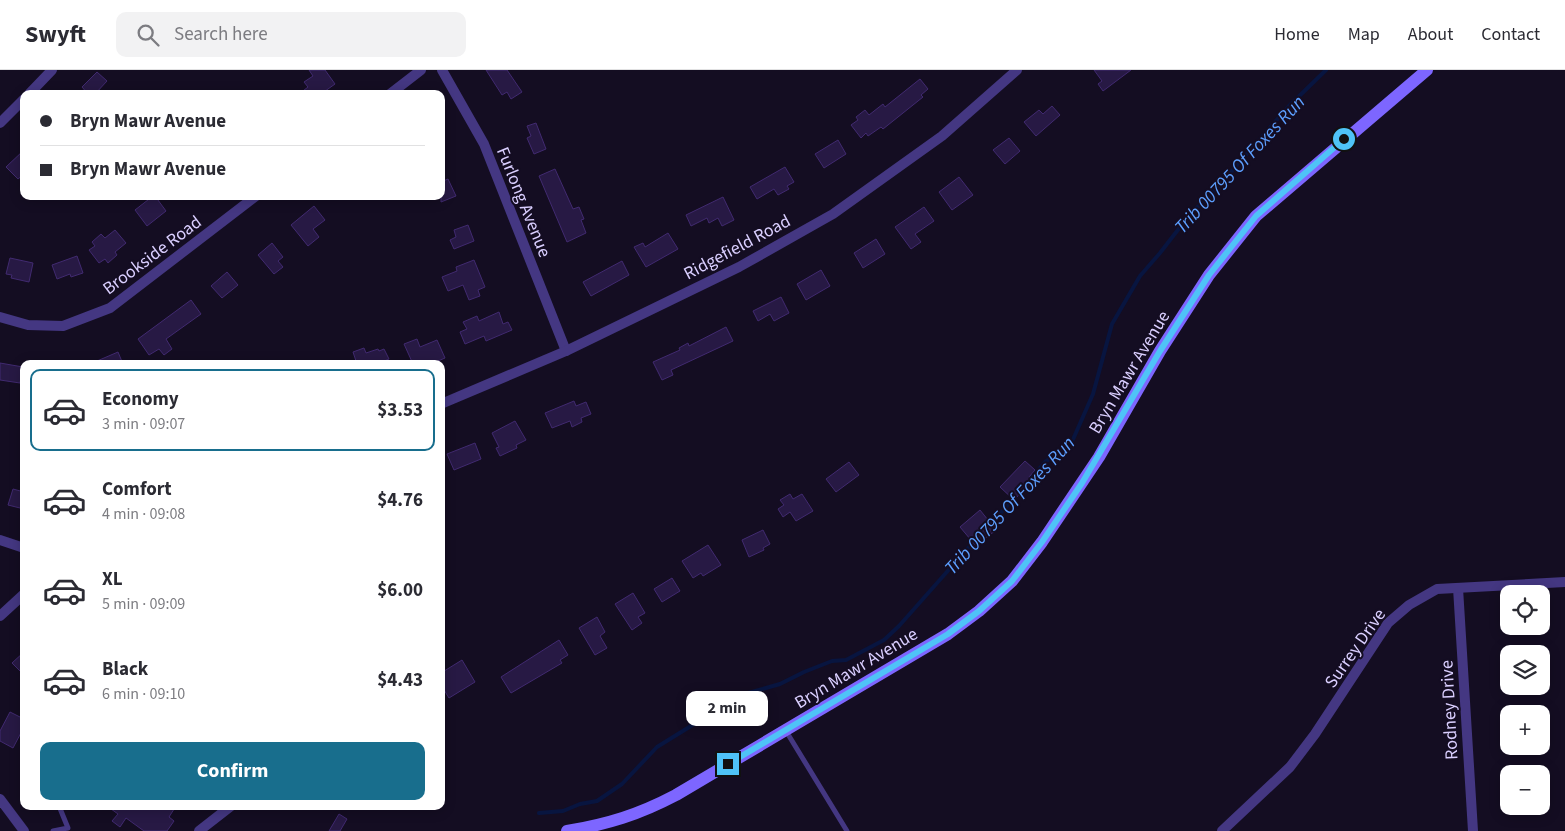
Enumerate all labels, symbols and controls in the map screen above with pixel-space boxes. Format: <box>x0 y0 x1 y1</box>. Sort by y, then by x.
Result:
search box <box>116 12 466 57</box>
text: Swyft <box>25 17 86 52</box>
icon: search <box>134 21 162 49</box>
text: Search here <box>174 21 268 48</box>
text: Home <box>1274 22 1320 47</box>
text: Map <box>1348 22 1380 47</box>
text: About <box>1408 22 1453 47</box>
text: Contact <box>1481 22 1540 47</box>
water label: Trib 00795 Of Foxes Run <box>1169 90 1312 240</box>
text: Bryn Mawr Avenue <box>70 108 226 135</box>
route start <box>1333 128 1355 150</box>
street label: Furlong Avenue <box>490 143 557 261</box>
text: Bryn Mawr Avenue <box>70 156 226 183</box>
street label: Ridgefield Road <box>679 209 795 286</box>
street label: Brookside Road <box>98 210 207 301</box>
street label: Bryn Mawr Avenue <box>1083 306 1176 439</box>
text: Economy <box>102 386 179 413</box>
icon: car <box>42 388 87 433</box>
text: $3.53 <box>377 397 423 424</box>
text: 3 min · 09:07 <box>102 413 185 435</box>
water label: Trib 00795 Of Foxes Run <box>939 431 1082 581</box>
text: Comfort <box>102 476 172 503</box>
icon: car <box>42 478 87 523</box>
text: $4.76 <box>377 487 423 514</box>
text: 4 min · 09:08 <box>102 503 185 525</box>
text: XL <box>102 566 123 593</box>
icon: car <box>42 568 87 613</box>
text: $6.00 <box>377 577 423 604</box>
map controls <box>1500 585 1550 815</box>
button: locate <box>1500 585 1550 635</box>
text: 5 min · 09:09 <box>102 593 185 615</box>
street label: Surrey Drive <box>1319 603 1392 693</box>
street label: Bryn Mawr Avenue <box>790 622 923 715</box>
button: layers <box>1500 645 1550 695</box>
text: Black <box>102 656 148 683</box>
icon: car <box>42 658 87 703</box>
street label: Rodney Drive <box>1434 659 1465 760</box>
text: $4.43 <box>377 667 423 694</box>
text: 6 min · 09:10 <box>102 683 185 705</box>
callout: 2 min <box>687 692 769 726</box>
text: 2 min <box>708 697 746 719</box>
button: + <box>1500 705 1550 755</box>
button: Confirm <box>40 742 425 800</box>
route end <box>717 753 739 775</box>
button: − <box>1500 765 1550 815</box>

